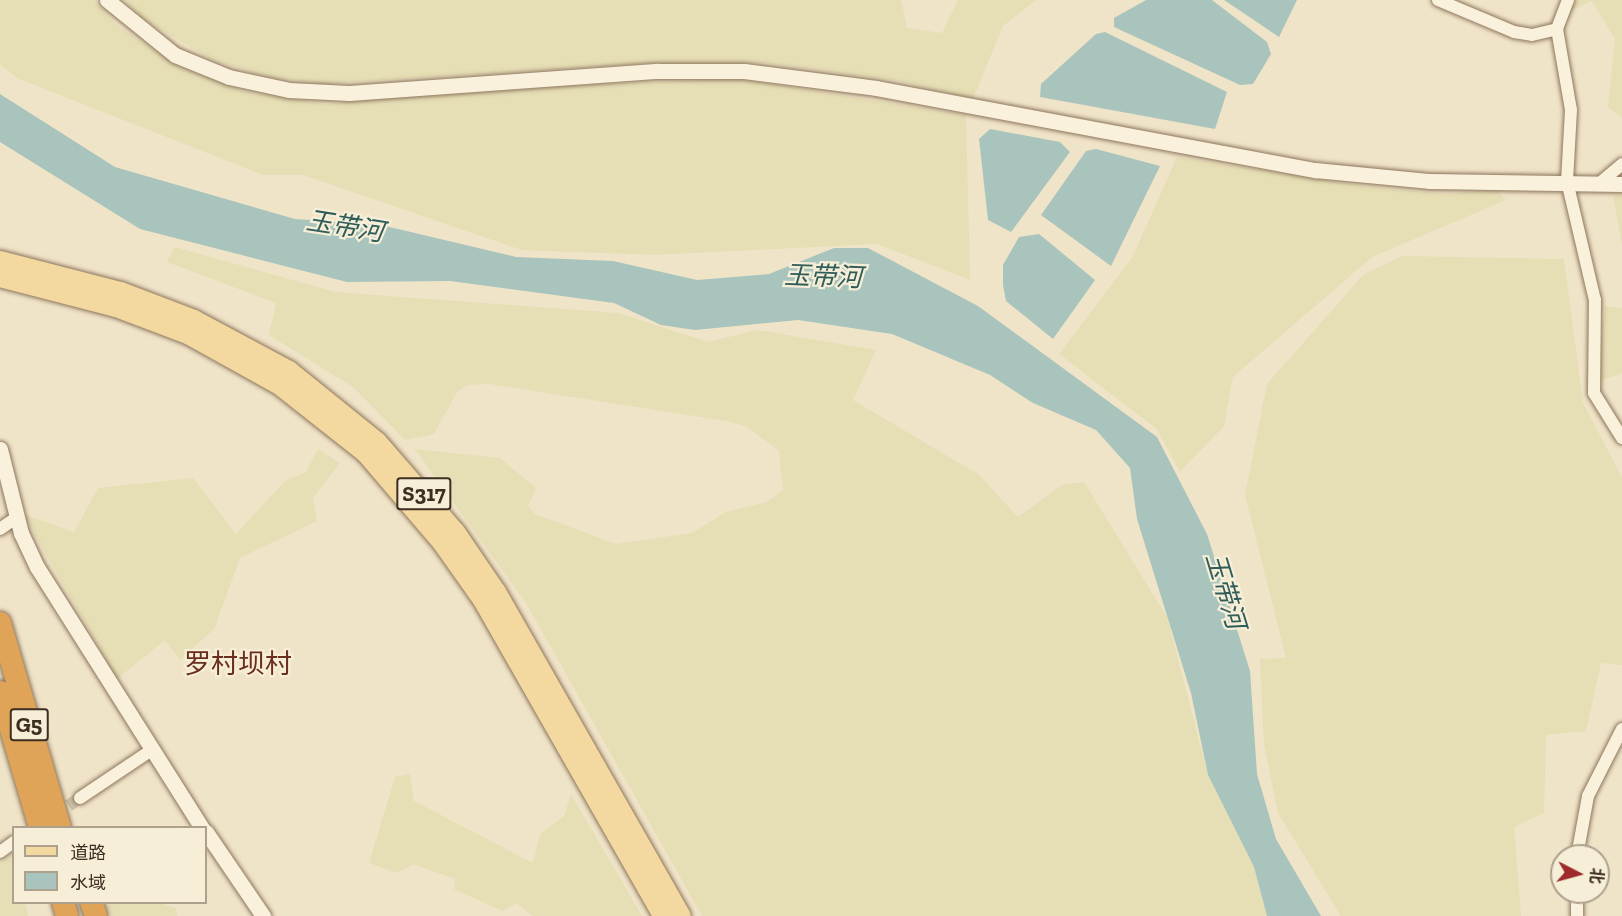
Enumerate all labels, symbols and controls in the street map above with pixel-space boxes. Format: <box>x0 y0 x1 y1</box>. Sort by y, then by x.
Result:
water label: 玉带河 <box>304 205 386 249</box>
water label: 玉带河 <box>783 260 863 294</box>
road number: S317 <box>396 475 452 513</box>
water label: 玉带河 <box>1199 549 1251 633</box>
district label: 罗村坝村 <box>184 649 292 681</box>
road number: G5 <box>9 706 48 744</box>
legend <box>12 826 207 904</box>
text: 道路 <box>70 842 106 864</box>
north arrow <box>1550 844 1610 904</box>
text: 北 <box>1586 867 1607 885</box>
text: 水域 <box>70 872 106 894</box>

